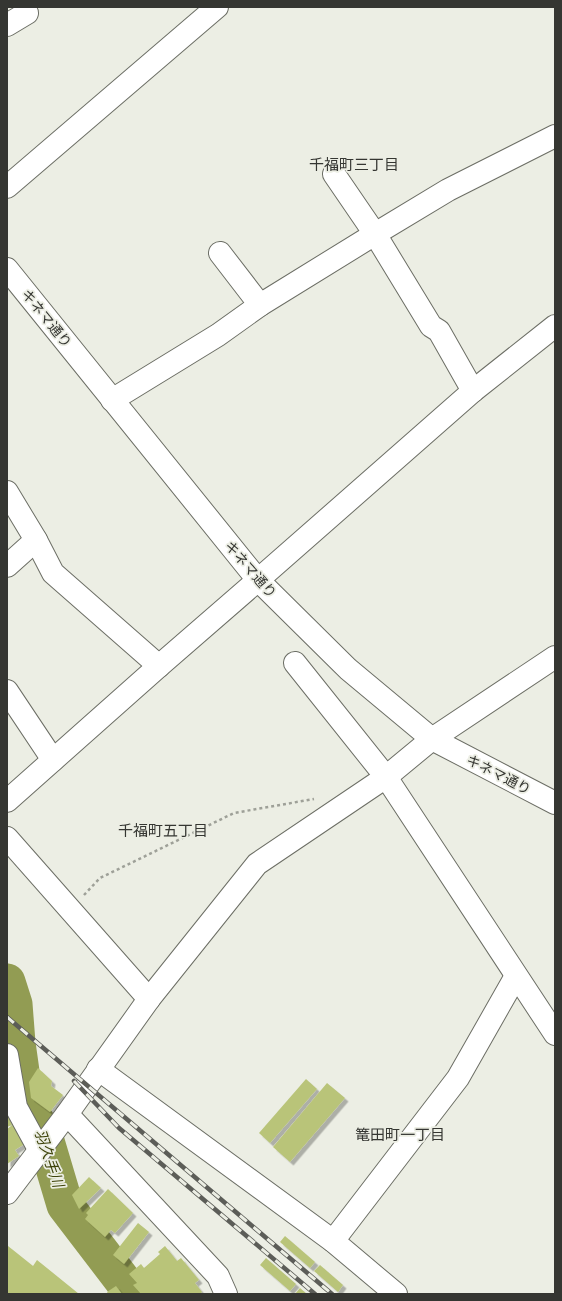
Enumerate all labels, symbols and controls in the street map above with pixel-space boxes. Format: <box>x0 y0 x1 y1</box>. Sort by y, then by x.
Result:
district label: 千福町三丁目 <box>309 155 399 173</box>
street label: キネマ通り <box>18 285 76 351</box>
street label: キネマ通り <box>222 537 280 601</box>
street label: キネマ通り <box>464 751 534 797</box>
district label: 千福町五丁目 <box>118 821 208 839</box>
district label: 篭田町一丁目 <box>355 1125 445 1143</box>
water label: 羽久手川 <box>32 1127 69 1191</box>

